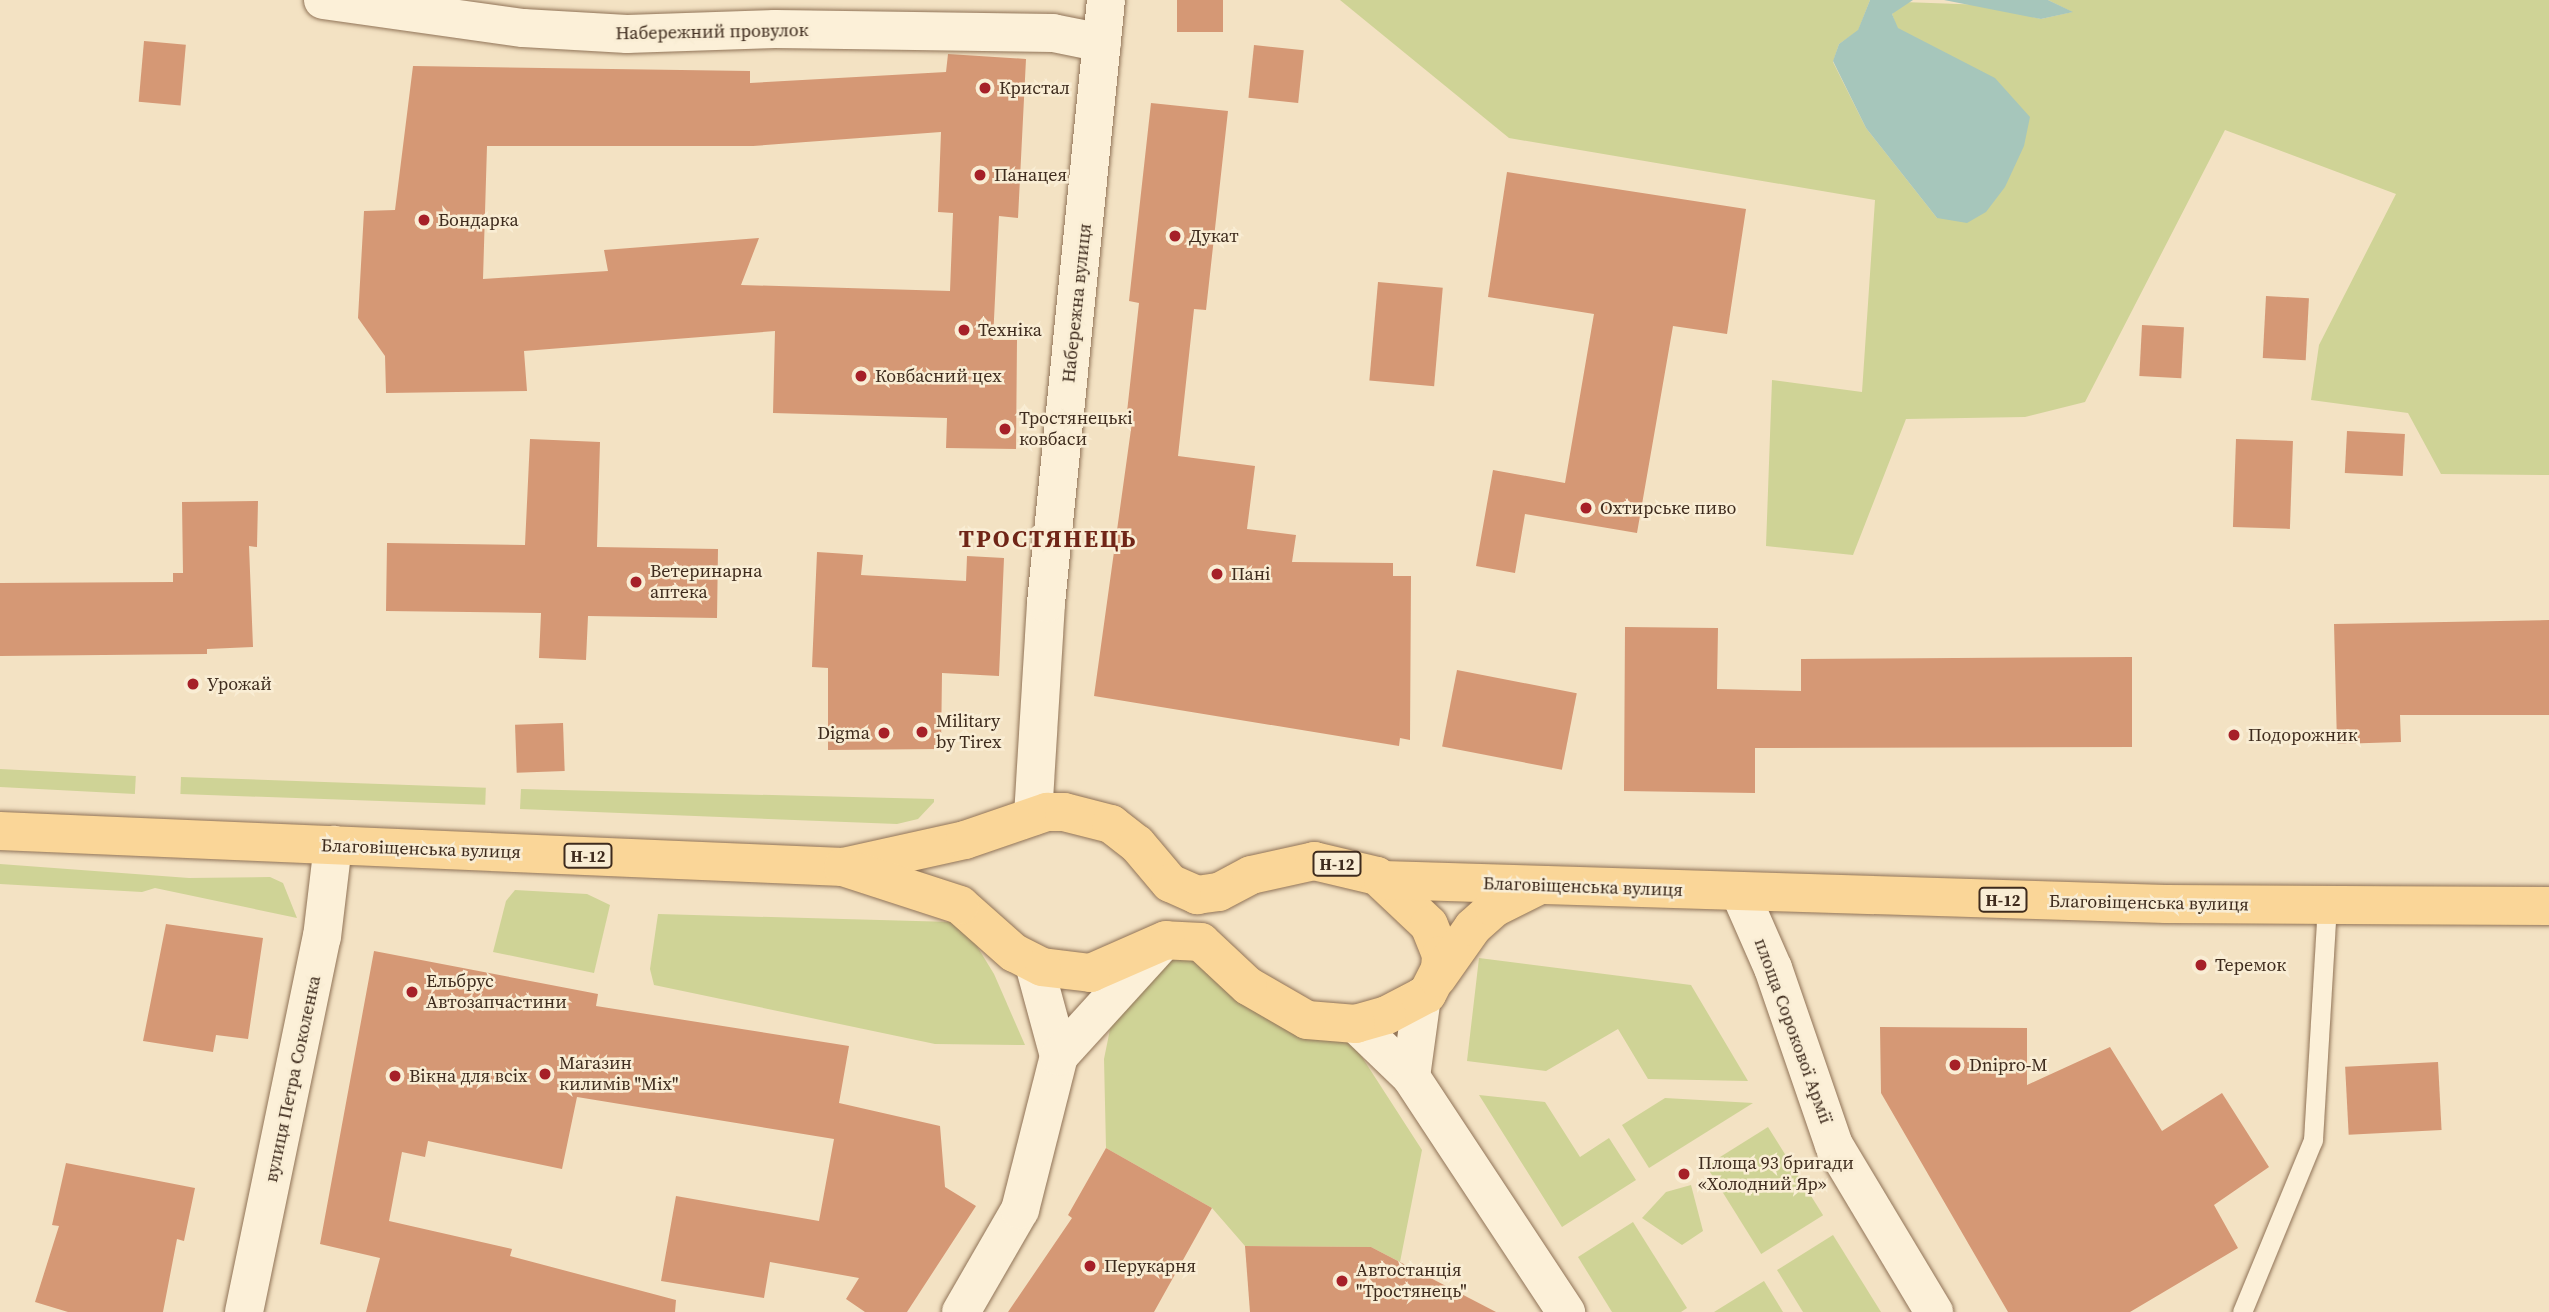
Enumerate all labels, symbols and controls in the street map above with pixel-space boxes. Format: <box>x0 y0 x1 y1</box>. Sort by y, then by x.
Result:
street label: Набережний провулок <box>615 20 809 44</box>
place label: Кристал <box>999 77 1070 99</box>
marker: Кристал <box>977 80 993 96</box>
place label: Панацея <box>994 164 1067 186</box>
marker: Панацея <box>972 167 988 183</box>
place label: Бондарка <box>438 209 519 231</box>
marker: Бондарка <box>416 212 432 228</box>
street label: Набережна вулиця <box>1058 222 1096 384</box>
place label: Дукат <box>1189 225 1239 247</box>
marker: Дукат <box>1167 228 1183 244</box>
place label: Техніка <box>978 319 1042 341</box>
marker: Техніка <box>956 322 972 338</box>
place label: Ковбасний цех <box>875 365 1002 387</box>
marker: Ковбасний цех <box>853 368 869 384</box>
place label: Тростянецькі ковбаси <box>1019 408 1133 450</box>
marker: Тростянецькі ковбаси <box>997 421 1013 437</box>
place label: Охтирське пиво <box>1600 497 1736 519</box>
marker: Охтирське пиво <box>1578 500 1594 516</box>
district label: ТРОСТЯНЕЦЬ <box>960 525 1136 553</box>
place label: Ветеринарна аптека <box>650 561 762 604</box>
place label: Пані <box>1231 563 1270 585</box>
marker: Пані <box>1209 566 1225 582</box>
marker: Ветеринарна аптека <box>628 574 644 590</box>
place label: Урожай <box>207 673 272 695</box>
marker: Урожай <box>185 676 201 692</box>
place label: Military by Tirex <box>936 711 1002 754</box>
place label: Digma <box>817 722 870 744</box>
marker: Military by Tirex <box>914 724 930 740</box>
place label: Подорожник <box>2248 724 2358 746</box>
marker: Digma <box>876 725 892 741</box>
marker: Подорожник <box>2226 727 2242 743</box>
street label: Благовіщенська вулиця <box>321 835 521 863</box>
road number: Н-12 <box>562 844 614 869</box>
road number: Н-12 <box>1311 852 1363 876</box>
street label: Благовіщенська вулиця <box>1483 873 1683 901</box>
road number: Н-12 <box>1977 888 2029 912</box>
street label: Благовіщенська вулиця <box>2049 890 2249 916</box>
street label: площа Сорокової Армії <box>1749 935 1837 1127</box>
place label: Теремок <box>2215 954 2286 976</box>
marker: Теремок <box>2193 957 2209 973</box>
place label: Ельбрус Автозапчастини <box>426 971 567 1014</box>
street label: вулиця Петра Соколенка <box>261 974 325 1184</box>
marker: Ельбрус Автозапчастини <box>404 984 420 1000</box>
place label: Магазин килимів "Mix" <box>559 1053 678 1096</box>
place label: Dnipro-M <box>1969 1054 2048 1076</box>
marker: Dnipro-M <box>1947 1057 1963 1073</box>
place label: Вікна для всіх <box>409 1065 527 1087</box>
marker: Магазин килимів "Mix" <box>537 1066 553 1082</box>
marker: Вікна для всіх <box>387 1068 403 1084</box>
place label: Площа 93 бригади «Холодний Яр» <box>1698 1153 1854 1196</box>
marker: Площа 93 бригади «Холодний Яр» <box>1676 1166 1692 1182</box>
place label: Перукарня <box>1104 1255 1196 1277</box>
marker: Перукарня <box>1082 1258 1098 1274</box>
place label: Автостанція "Тростянець" <box>1356 1260 1467 1302</box>
marker: Автостанція "Тростянець" <box>1334 1273 1350 1289</box>

